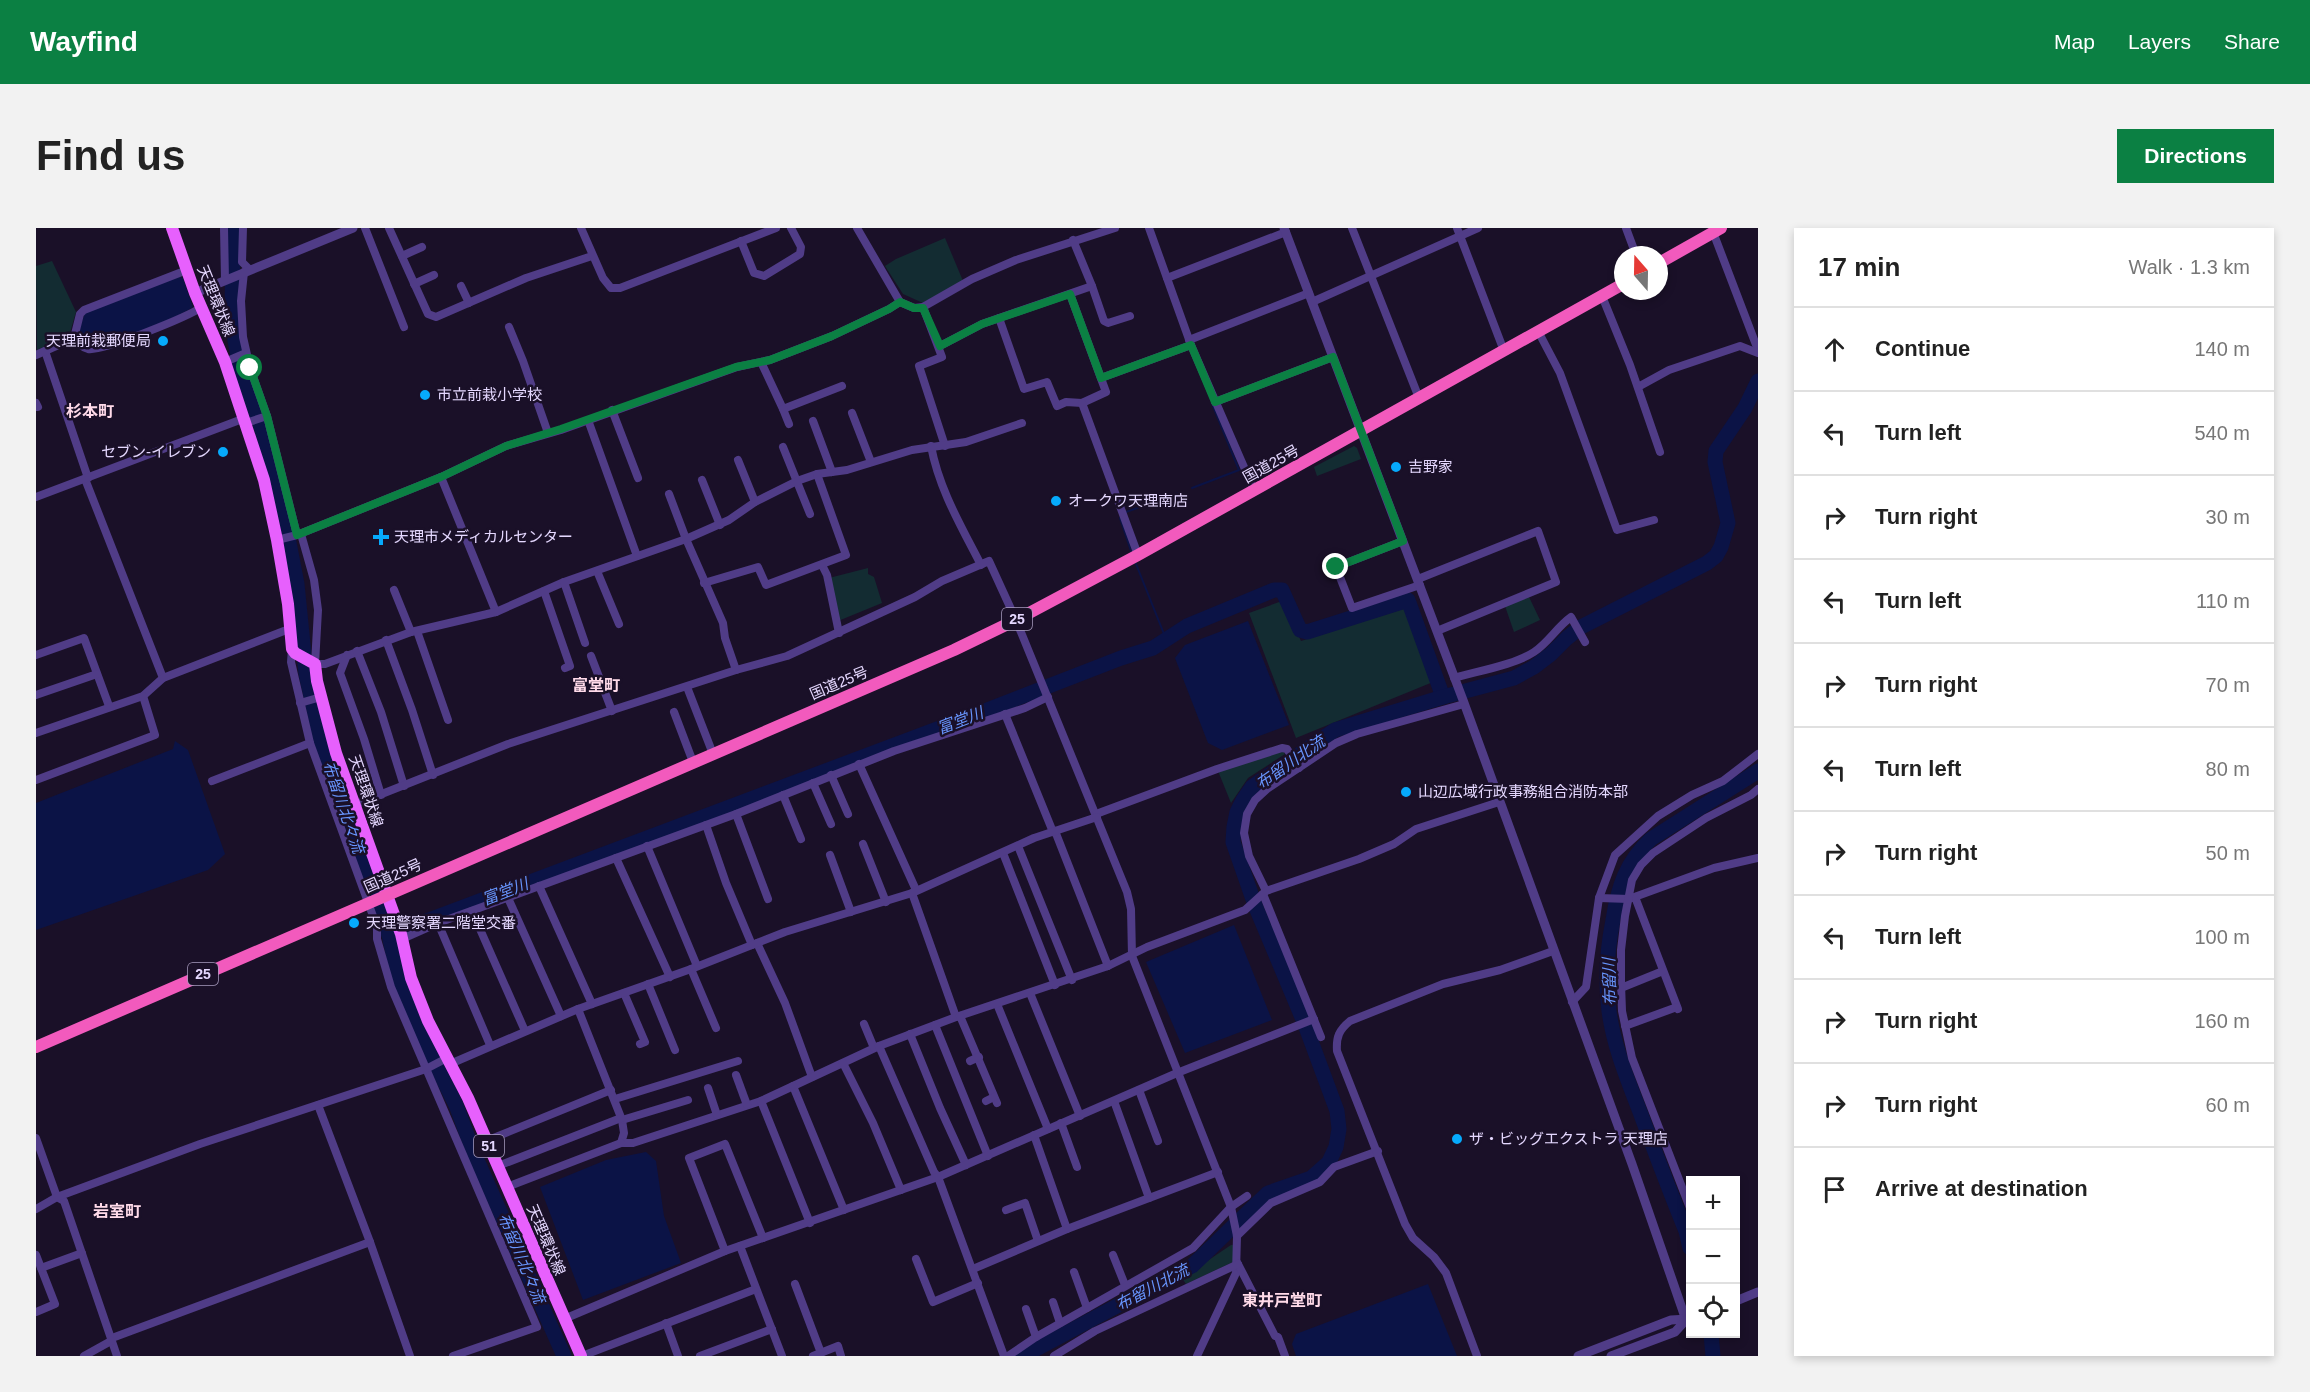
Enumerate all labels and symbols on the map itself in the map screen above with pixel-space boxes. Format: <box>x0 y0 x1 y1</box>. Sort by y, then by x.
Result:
north arrow <box>1614 246 1668 300</box>
street label: 天理環状線 <box>195 263 238 339</box>
place label: 天理前栽郵便局 <box>46 332 151 349</box>
marker: 天理前栽郵便局 <box>156 334 170 348</box>
route start <box>236 354 262 380</box>
place label: 市立前栽小学校 <box>437 386 542 403</box>
marker: 市立前栽小学校 <box>418 388 432 402</box>
district label: 杉本町 <box>66 403 114 420</box>
street label: 国道25号 <box>1240 441 1302 486</box>
place label: セブン-イレブン <box>101 443 211 460</box>
marker: セブン-イレブン <box>216 445 230 459</box>
place label: 吉野家 <box>1408 458 1453 475</box>
marker: 吉野家 <box>1389 460 1403 474</box>
place label: オークワ天理南店 <box>1068 492 1188 509</box>
marker: オークワ天理南店 <box>1049 494 1063 508</box>
marker: 天理市メディカルセンター <box>372 528 390 546</box>
place label: 天理市メディカルセンター <box>394 528 573 545</box>
route end <box>1322 553 1348 579</box>
road number: 25 <box>1002 608 1032 630</box>
street label: 国道25号 <box>807 663 871 702</box>
district label: 富堂町 <box>572 677 620 694</box>
water label: 富堂川 <box>935 703 987 737</box>
water label: 布留川北流 <box>1253 731 1330 792</box>
street label: 天理環状線 <box>346 753 387 829</box>
water label: 布留川北々流 <box>320 759 368 858</box>
place label: 山辺広域行政事務組合消防本部 <box>1418 783 1628 800</box>
marker: 山辺広域行政事務組合消防本部 <box>1399 785 1413 799</box>
street label: 国道25号 <box>361 855 424 896</box>
water label: 富堂川 <box>480 874 532 908</box>
place label: 天理警察署二階堂交番 <box>366 914 516 931</box>
marker: 天理警察署二階堂交番 <box>347 916 361 930</box>
water label: 布留川 <box>1600 956 1619 1006</box>
road number: 25 <box>188 963 218 985</box>
place label: ザ・ビッグエクストラ 天理店 <box>1469 1130 1668 1147</box>
marker: ザ・ビッグエクストラ 天理店 <box>1450 1132 1464 1146</box>
road number: 51 <box>474 1135 504 1157</box>
street label: 天理環状線 <box>524 1202 569 1278</box>
district label: 岩室町 <box>93 1203 141 1220</box>
water label: 布留川北々流 <box>495 1211 549 1308</box>
water label: 布留川北流 <box>1113 1260 1194 1314</box>
district label: 東井戸堂町 <box>1242 1291 1322 1309</box>

